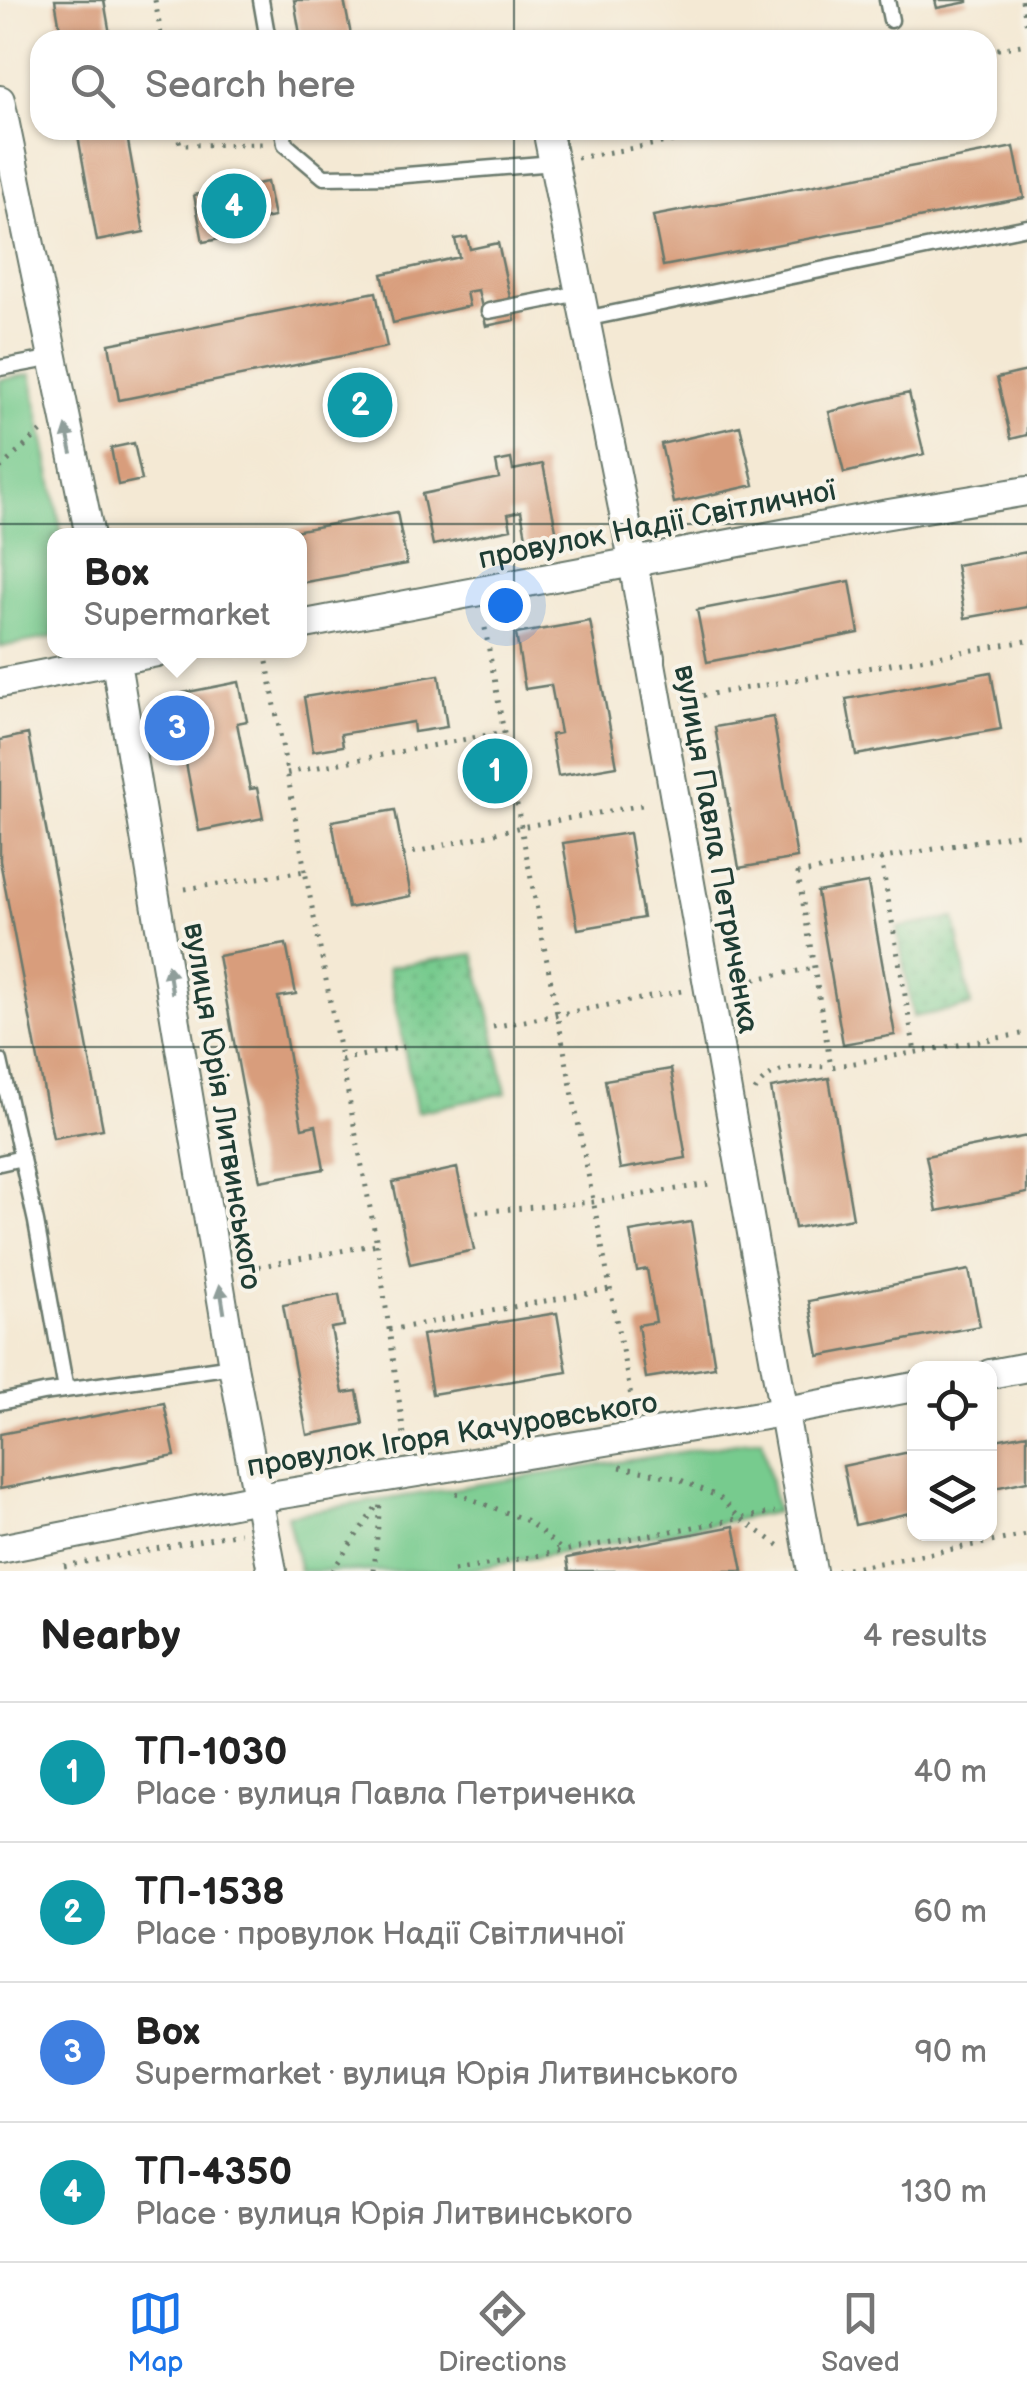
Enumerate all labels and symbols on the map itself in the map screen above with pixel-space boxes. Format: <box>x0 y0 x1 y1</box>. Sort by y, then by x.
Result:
pin: 4 <box>202 168 266 244</box>
pin: 2 <box>328 368 392 442</box>
one-way arrow <box>61 424 77 455</box>
street label: провулок Надії Світличної <box>475 472 840 577</box>
your location <box>480 580 531 631</box>
street label: вулиця Павла Петриченка <box>666 662 766 1037</box>
pin: 3 <box>144 690 210 766</box>
pin: 1 <box>462 734 528 808</box>
street label: вулиця Юрія Литвинського <box>175 920 269 1292</box>
one-way arrow <box>161 962 177 994</box>
one-way arrow <box>214 1283 229 1315</box>
street label: провулок Ігоря Качуровського <box>244 1385 660 1485</box>

